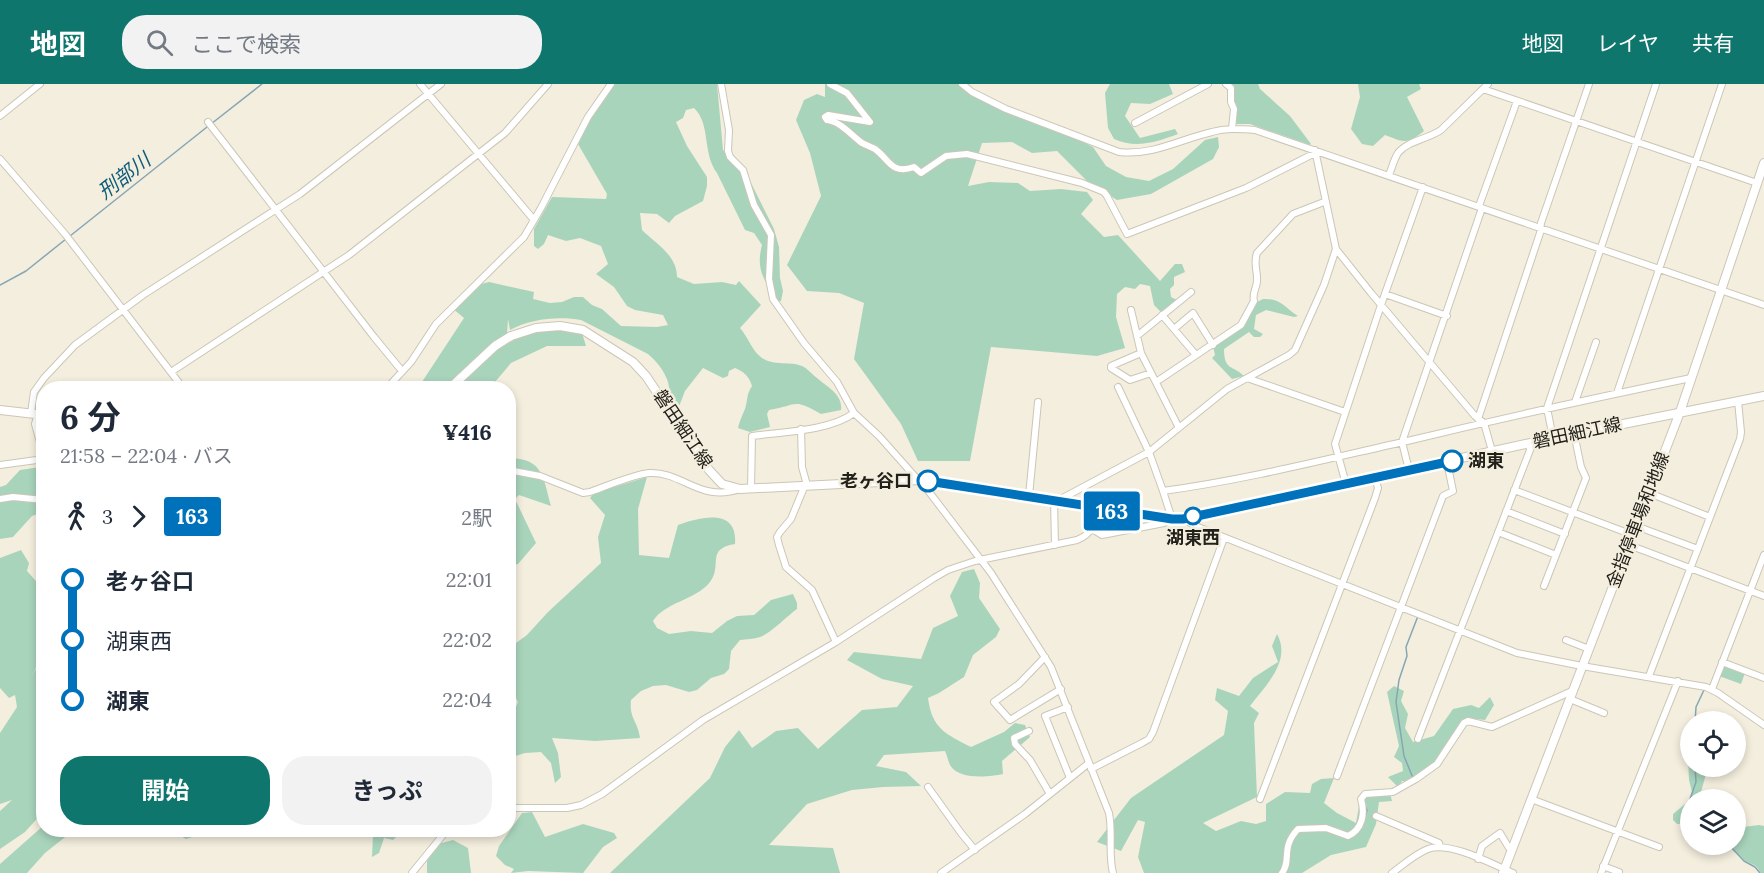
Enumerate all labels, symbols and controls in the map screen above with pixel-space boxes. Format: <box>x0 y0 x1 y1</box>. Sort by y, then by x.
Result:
search box <box>122 15 542 69</box>
text: 地図 <box>30 26 86 62</box>
icon: search <box>143 26 176 59</box>
text: ここで検索 <box>191 30 301 58</box>
text: 地図 <box>1522 30 1564 57</box>
text: レイヤ <box>1597 30 1659 57</box>
text: 共有 <box>1692 30 1734 57</box>
water label: 刑部川 <box>92 146 157 204</box>
street label: 磐田細江線 <box>649 385 718 472</box>
text: 6 分 <box>60 396 121 438</box>
street label: 磐田細江線 <box>1530 412 1623 453</box>
text: ¥416 <box>442 418 492 446</box>
text: 21:58 – 22:04 · バス <box>60 443 233 468</box>
street label: 金指停車場和地線 <box>1601 448 1674 591</box>
place label: 湖東 <box>1468 449 1504 472</box>
marker: 湖東 <box>1441 450 1463 472</box>
place label: 老ヶ谷口 <box>840 469 912 492</box>
marker: 老ヶ谷口 <box>917 470 939 492</box>
line badge: 163 <box>1078 492 1146 530</box>
text: 163 <box>1096 498 1128 525</box>
icon: walk <box>60 500 93 533</box>
icon: forward <box>122 500 155 533</box>
text: 163 <box>176 503 209 530</box>
text: 3 <box>102 504 113 529</box>
text: 2駅 <box>461 505 492 530</box>
marker: 湖東西 <box>1184 507 1202 525</box>
place label: 湖東西 <box>1166 526 1220 549</box>
text: 老ヶ谷口 <box>106 567 194 595</box>
text: 22:01 <box>446 567 492 592</box>
text: 湖東西 <box>106 627 172 655</box>
text: 22:02 <box>443 627 492 652</box>
text: 湖東 <box>106 687 150 715</box>
text: 22:04 <box>442 687 492 712</box>
map controls <box>1680 711 1746 855</box>
button: locate <box>1680 711 1746 777</box>
button: 開始 <box>60 756 270 825</box>
button: きっぷ <box>282 756 492 825</box>
button: layers <box>1680 789 1746 855</box>

